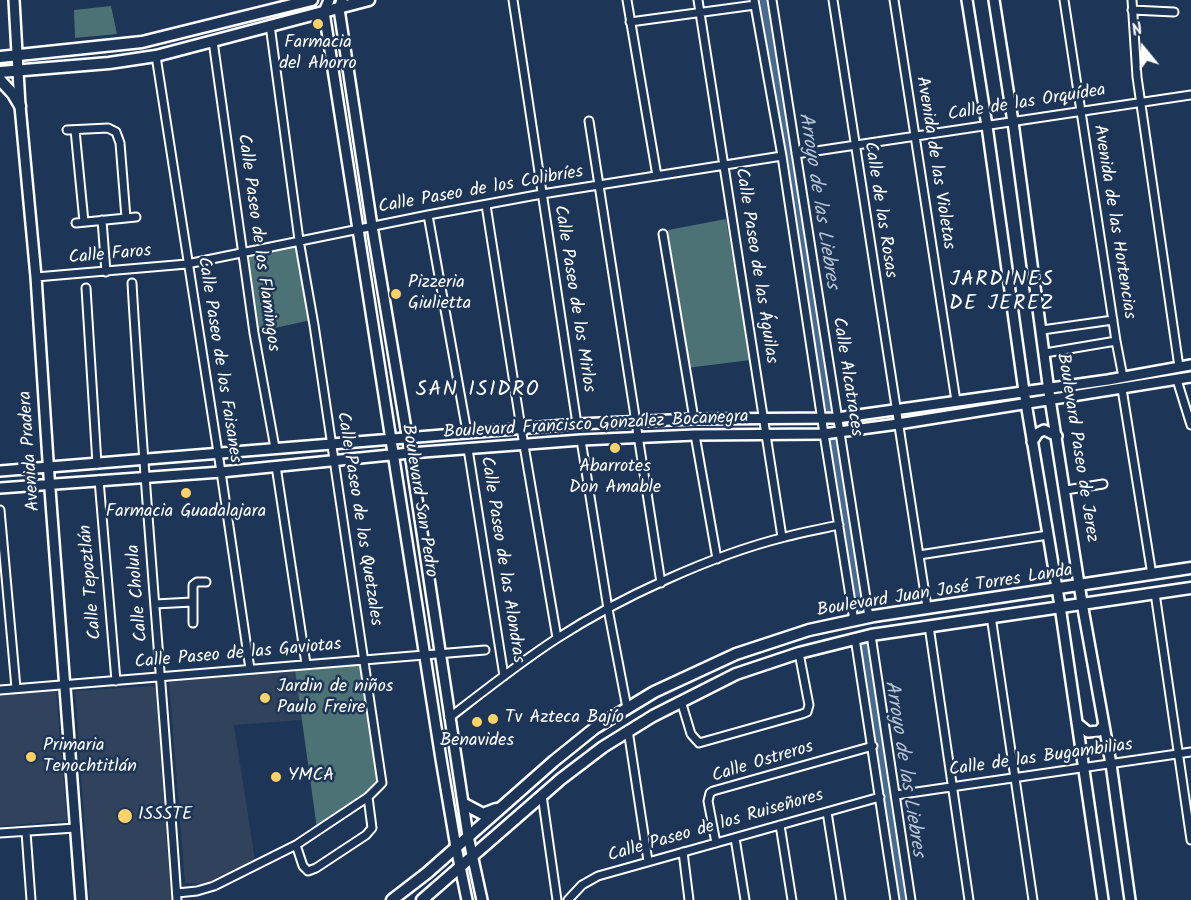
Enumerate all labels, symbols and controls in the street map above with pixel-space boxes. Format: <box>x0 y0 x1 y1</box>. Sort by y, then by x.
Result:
marker: Farmacia del Ahorro <box>311 17 325 31</box>
text: N <box>1129 17 1146 44</box>
north arrow <box>1113 18 1173 78</box>
place label: Farmacia del Ahorro <box>279 33 357 76</box>
street label: Avenida de las Violetas <box>910 75 958 251</box>
street label: Calle de las Orquídea <box>947 81 1107 127</box>
water label: Arroyo de las Liebres <box>791 111 843 291</box>
street label: Avenida de las Hortencias <box>1087 123 1139 321</box>
street label: Calle Paseo de los Flamingos <box>231 133 283 353</box>
street label: Calle de las Rosas <box>858 140 900 280</box>
street label: Calle Paseo de los Colibríes <box>377 162 585 220</box>
street label: Calle Paseo de las Águilas <box>729 167 781 365</box>
street label: Calle Paseo de los Mirlos <box>548 204 598 394</box>
street label: Calle Faros <box>68 242 152 270</box>
street label: Calle Paseo de los Faisanes <box>191 256 245 464</box>
district label: JARDINES DE JEREZ <box>949 268 1055 318</box>
place label: Pizzeria Giulietta <box>408 273 471 316</box>
marker: Pizzeria Giulietta <box>389 287 403 301</box>
street label: Calle Alcatraces <box>826 316 866 438</box>
street label: Boulevard Paseo de Jerez <box>1050 352 1102 544</box>
district label: SAN ISIDRO <box>416 378 540 404</box>
street label: Avenida Pradera <box>16 390 46 512</box>
street label: Boulevard Francisco González Bocanegra <box>443 407 749 445</box>
street label: Calle Paseo de los Quetzales <box>330 411 386 627</box>
street label: Boulevard San Pedro <box>395 423 441 579</box>
marker: Abarrotes Don Amable <box>608 441 622 455</box>
street label: Calle Paseo de las Alondras <box>474 455 528 665</box>
place label: Abarrotes Don Amable <box>569 457 661 500</box>
marker: Farmacia Guadalajara <box>179 486 193 500</box>
place label: Farmacia Guadalajara <box>106 502 266 524</box>
street label: Calle Tepoztlán <box>76 524 108 640</box>
street label: Calle Cholula <box>124 543 154 643</box>
street label: Boulevard Juan José Torres Landa <box>816 561 1074 623</box>
street label: Calle Paseo de las Gaviotas <box>134 635 342 675</box>
place label: Jardin de niños Paulo Freire <box>277 677 393 720</box>
water label: Arroyo de las Liebres <box>877 679 929 859</box>
marker: Jardin de niños Paulo Freire <box>258 691 272 705</box>
place label: Tv Azteca Bajío <box>505 708 624 730</box>
marker: Tv Azteca Bajío <box>486 712 500 726</box>
marker: Benavides <box>470 715 484 729</box>
place label: Benavides <box>440 731 514 753</box>
street label: Calle de las Bugambilias <box>948 735 1134 783</box>
place label: Primaria Tenochtitlán <box>43 736 137 778</box>
street label: Calle Ostreros <box>710 737 816 789</box>
marker: Primaria Tenochtitlán <box>24 750 38 764</box>
place label: YMCA <box>288 766 334 788</box>
marker: YMCA <box>269 770 283 784</box>
street label: Calle Paseo de los Ruiseñores <box>606 786 826 868</box>
place label: ISSSTE <box>138 805 192 827</box>
marker: ISSSTE <box>116 807 134 825</box>

